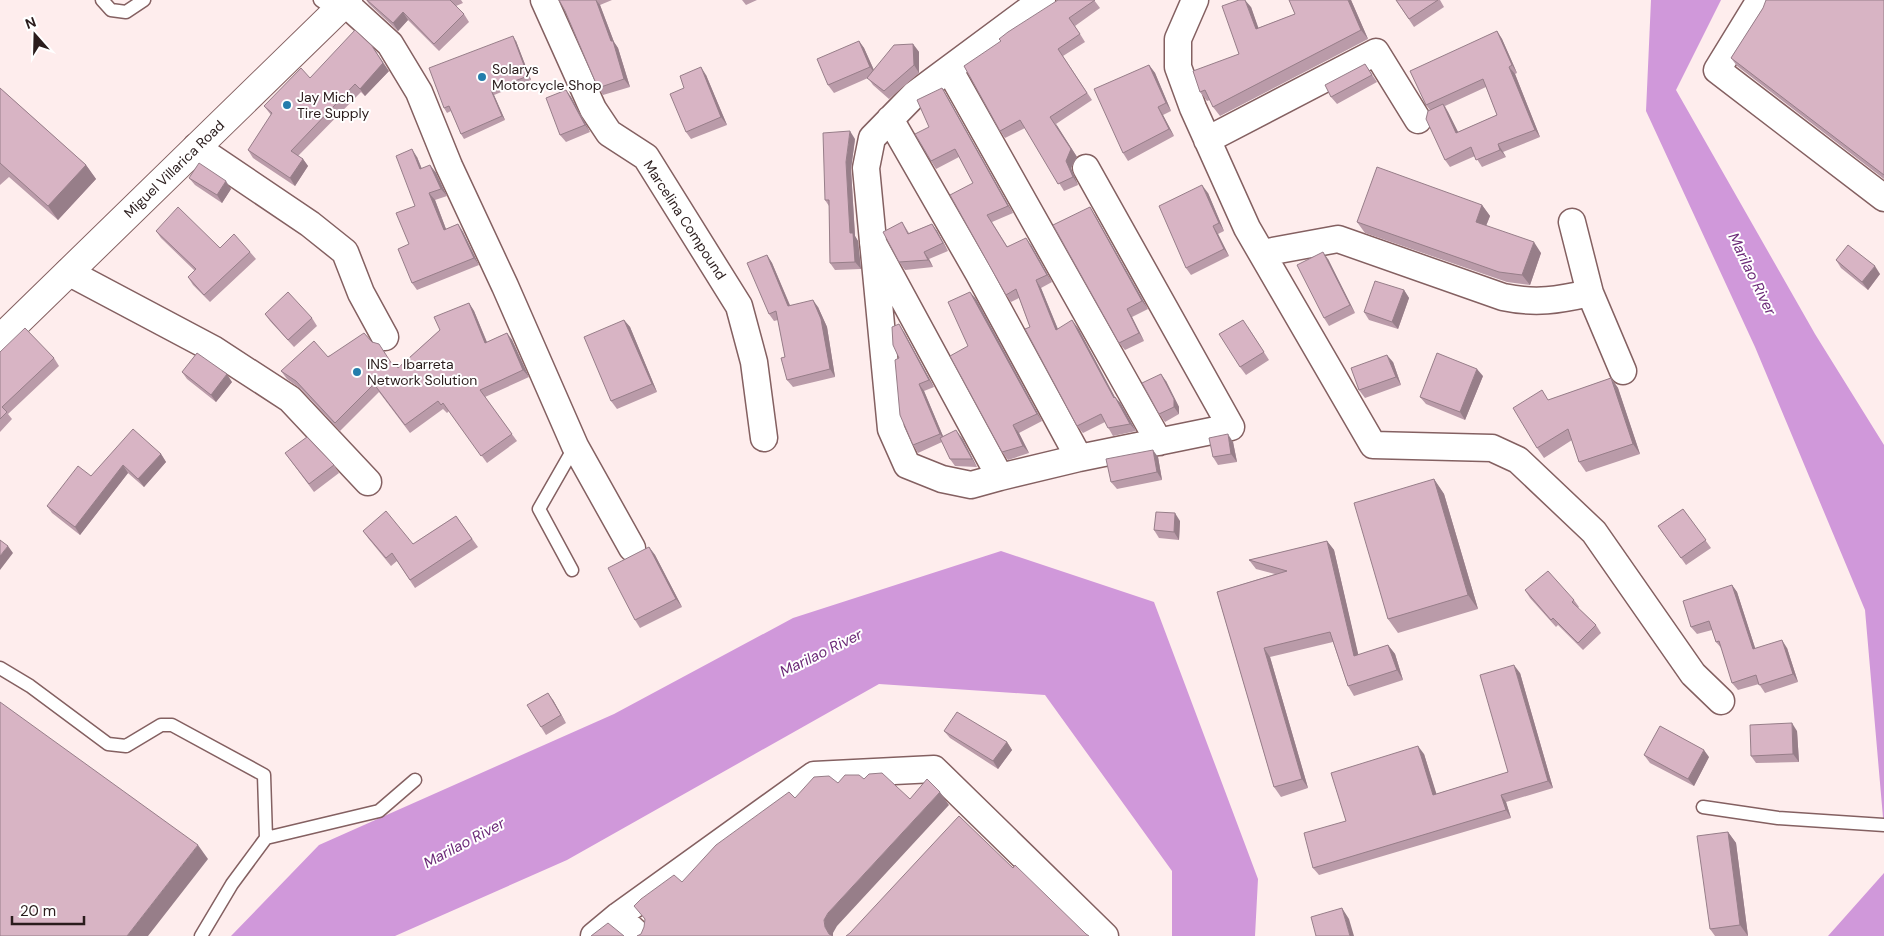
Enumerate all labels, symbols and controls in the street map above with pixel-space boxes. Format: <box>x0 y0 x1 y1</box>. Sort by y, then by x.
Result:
north arrow <box>10 10 60 60</box>
text: N <box>23 13 38 33</box>
place label: Solarys Motorcycle Shop <box>492 60 602 94</box>
marker: Solarys Motorcycle Shop <box>476 71 488 83</box>
place label: Jay Mich Tire Supply <box>297 88 370 122</box>
marker: Jay Mich Tire Supply <box>281 99 293 111</box>
street label: Miguel Villarica Road <box>120 116 228 222</box>
street label: Marcelina Compound <box>640 157 730 283</box>
water label: Marilao River <box>1723 229 1781 319</box>
place label: INS - Ibarreta Network Solution <box>367 355 477 389</box>
marker: INS - Ibarreta Network Solution <box>351 366 363 378</box>
water label: Marilao River <box>776 624 866 682</box>
water label: Marilao River <box>420 813 509 873</box>
scale bar <box>12 894 85 926</box>
text: 20 m <box>20 901 56 921</box>

